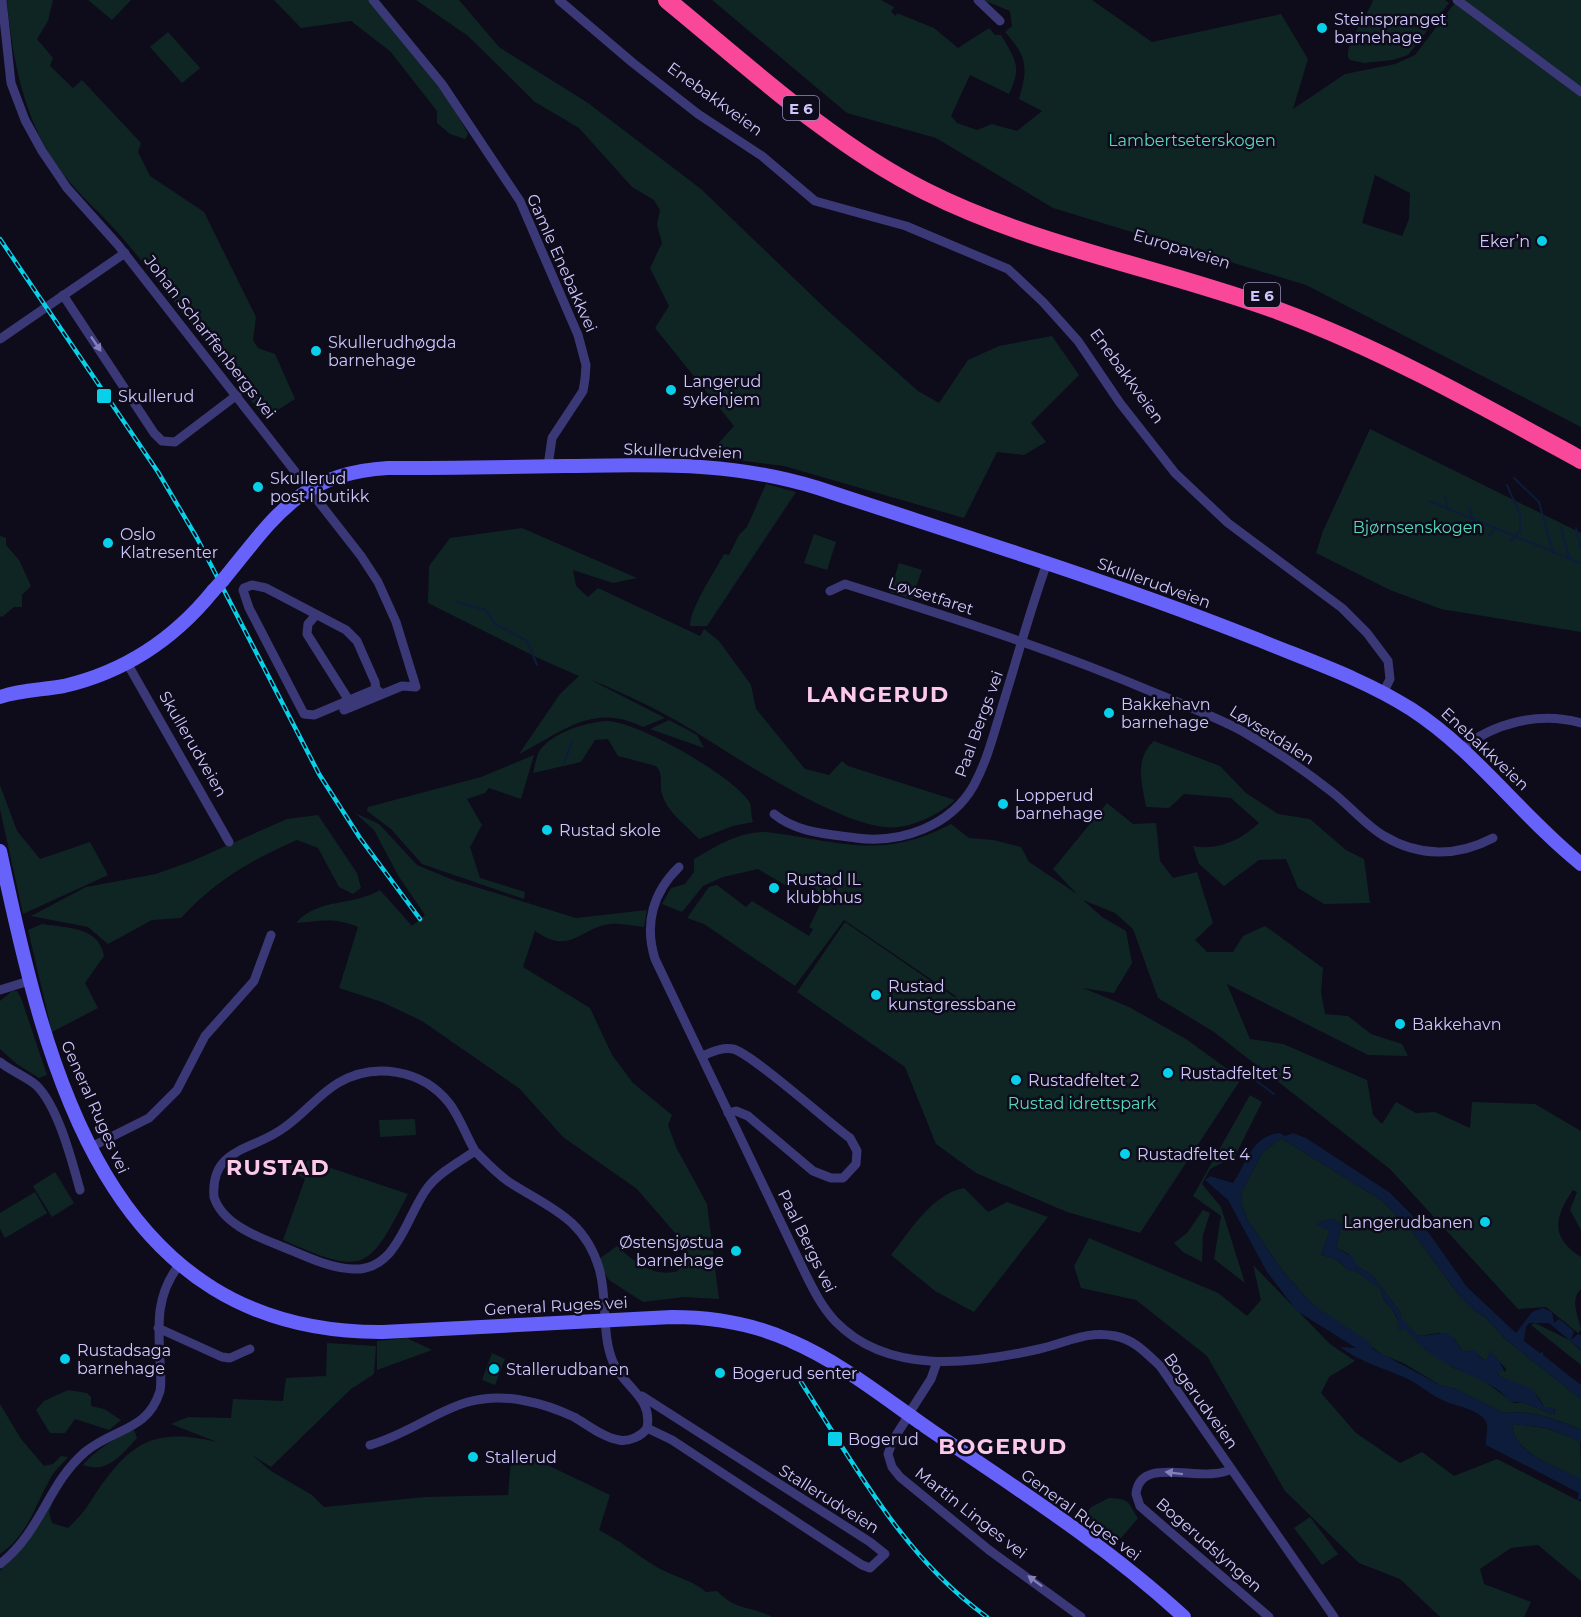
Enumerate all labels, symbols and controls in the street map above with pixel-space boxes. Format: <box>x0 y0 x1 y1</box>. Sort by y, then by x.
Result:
place label: Steinspranget barnehage <box>1334 10 1447 47</box>
marker: Steinspranget barnehage <box>1315 21 1329 35</box>
street label: Enebakkveien <box>664 58 766 140</box>
road number: E 6 <box>783 96 819 120</box>
park label: Lambertseterskogen <box>1108 131 1276 150</box>
street label: Gamle Enebakkvei <box>523 191 601 335</box>
street label: Europaveien <box>1131 225 1233 273</box>
place label: Eker’n <box>1479 232 1530 251</box>
marker: Eker’n <box>1535 234 1549 248</box>
street label: Johan Scharffenbergs vei <box>140 251 280 422</box>
road number: E 6 <box>1244 283 1280 307</box>
street label: Enebakkveien <box>1086 325 1168 427</box>
place label: Skullerudhøgda barnehage <box>328 333 456 370</box>
one-way arrow <box>90 336 101 352</box>
marker: Skullerudhøgda barnehage <box>309 344 323 358</box>
place label: Langerud sykehjem <box>683 372 761 409</box>
marker: Langerud sykehjem <box>664 383 678 397</box>
marker: Skullerud <box>95 387 113 405</box>
place label: Skullerud <box>118 387 194 406</box>
street label: Skullerudveien <box>623 439 743 463</box>
place label: Skullerud post i butikk <box>270 469 370 506</box>
marker: Skullerud post i butikk <box>251 480 265 494</box>
park label: Bjørnsenskogen <box>1353 518 1483 537</box>
place label: Oslo Klatresenter <box>120 525 218 562</box>
marker: Oslo Klatresenter <box>101 536 115 550</box>
street label: Skullerudveien <box>1095 554 1213 612</box>
street label: Løvsetfaret <box>886 573 977 619</box>
street label: Paal Bergs vei <box>951 668 1007 780</box>
district label: LANGERUD <box>806 681 950 708</box>
street label: Skullerudveien <box>155 688 231 800</box>
place label: Bakkehavn barnehage <box>1121 695 1211 732</box>
street label: Løvsetdalen <box>1226 701 1318 769</box>
street label: Enebakkveien <box>1437 704 1533 794</box>
marker: Bakkehavn barnehage <box>1102 706 1116 720</box>
place label: Lopperud barnehage <box>1015 786 1103 823</box>
marker: Lopperud barnehage <box>996 797 1010 811</box>
place label: Rustad skole <box>559 821 661 840</box>
marker: Rustad skole <box>540 823 554 837</box>
place label: Rustad IL klubbhus <box>786 870 862 907</box>
marker: Rustad IL klubbhus <box>767 881 781 895</box>
place label: Rustad kunstgressbane <box>888 977 1016 1014</box>
marker: Rustad kunstgressbane <box>869 988 883 1002</box>
place label: Bakkehavn <box>1412 1015 1502 1034</box>
marker: Bakkehavn <box>1393 1017 1407 1031</box>
street label: General Ruges vei <box>57 1038 133 1176</box>
place label: Rustadfeltet 5 <box>1180 1064 1291 1083</box>
marker: Rustadfeltet 5 <box>1161 1066 1175 1080</box>
place label: Rustadfeltet 2 <box>1028 1071 1139 1090</box>
marker: Rustadfeltet 2 <box>1009 1073 1023 1087</box>
park label: Rustad idrettspark <box>1008 1094 1157 1113</box>
place label: Rustadfeltet 4 <box>1137 1145 1250 1164</box>
marker: Rustadfeltet 4 <box>1118 1147 1132 1161</box>
district label: RUSTAD <box>226 1154 330 1181</box>
street label: Paal Bergs vei <box>774 1187 840 1295</box>
place label: Langerudbanen <box>1343 1213 1473 1232</box>
marker: Langerudbanen <box>1478 1215 1492 1229</box>
place label: Østensjøstua barnehage <box>619 1233 724 1270</box>
marker: Østensjøstua barnehage <box>729 1244 743 1258</box>
street label: General Ruges vei <box>484 1293 628 1319</box>
place label: Rustadsaga barnehage <box>77 1341 171 1378</box>
street label: Bogerudveien <box>1160 1349 1242 1453</box>
marker: Rustadsaga barnehage <box>58 1352 72 1366</box>
place label: Stallerudbanen <box>506 1360 629 1379</box>
marker: Stallerudbanen <box>487 1362 501 1376</box>
place label: Bogerud senter <box>732 1364 858 1383</box>
marker: Bogerud senter <box>713 1366 727 1380</box>
marker: Bogerud <box>826 1430 844 1448</box>
place label: Bogerud <box>848 1430 919 1449</box>
district label: BOGERUD <box>938 1433 1068 1460</box>
place label: Stallerud <box>485 1448 557 1467</box>
marker: Stallerud <box>466 1450 480 1464</box>
street label: Stallerudveien <box>775 1461 883 1537</box>
street label: Martin Linges vei <box>911 1463 1031 1563</box>
street label: General Ruges vei <box>1017 1465 1145 1565</box>
one-way arrow <box>1165 1468 1184 1478</box>
street label: Bogerudslyngen <box>1152 1494 1266 1596</box>
one-way arrow <box>1027 1575 1043 1588</box>

